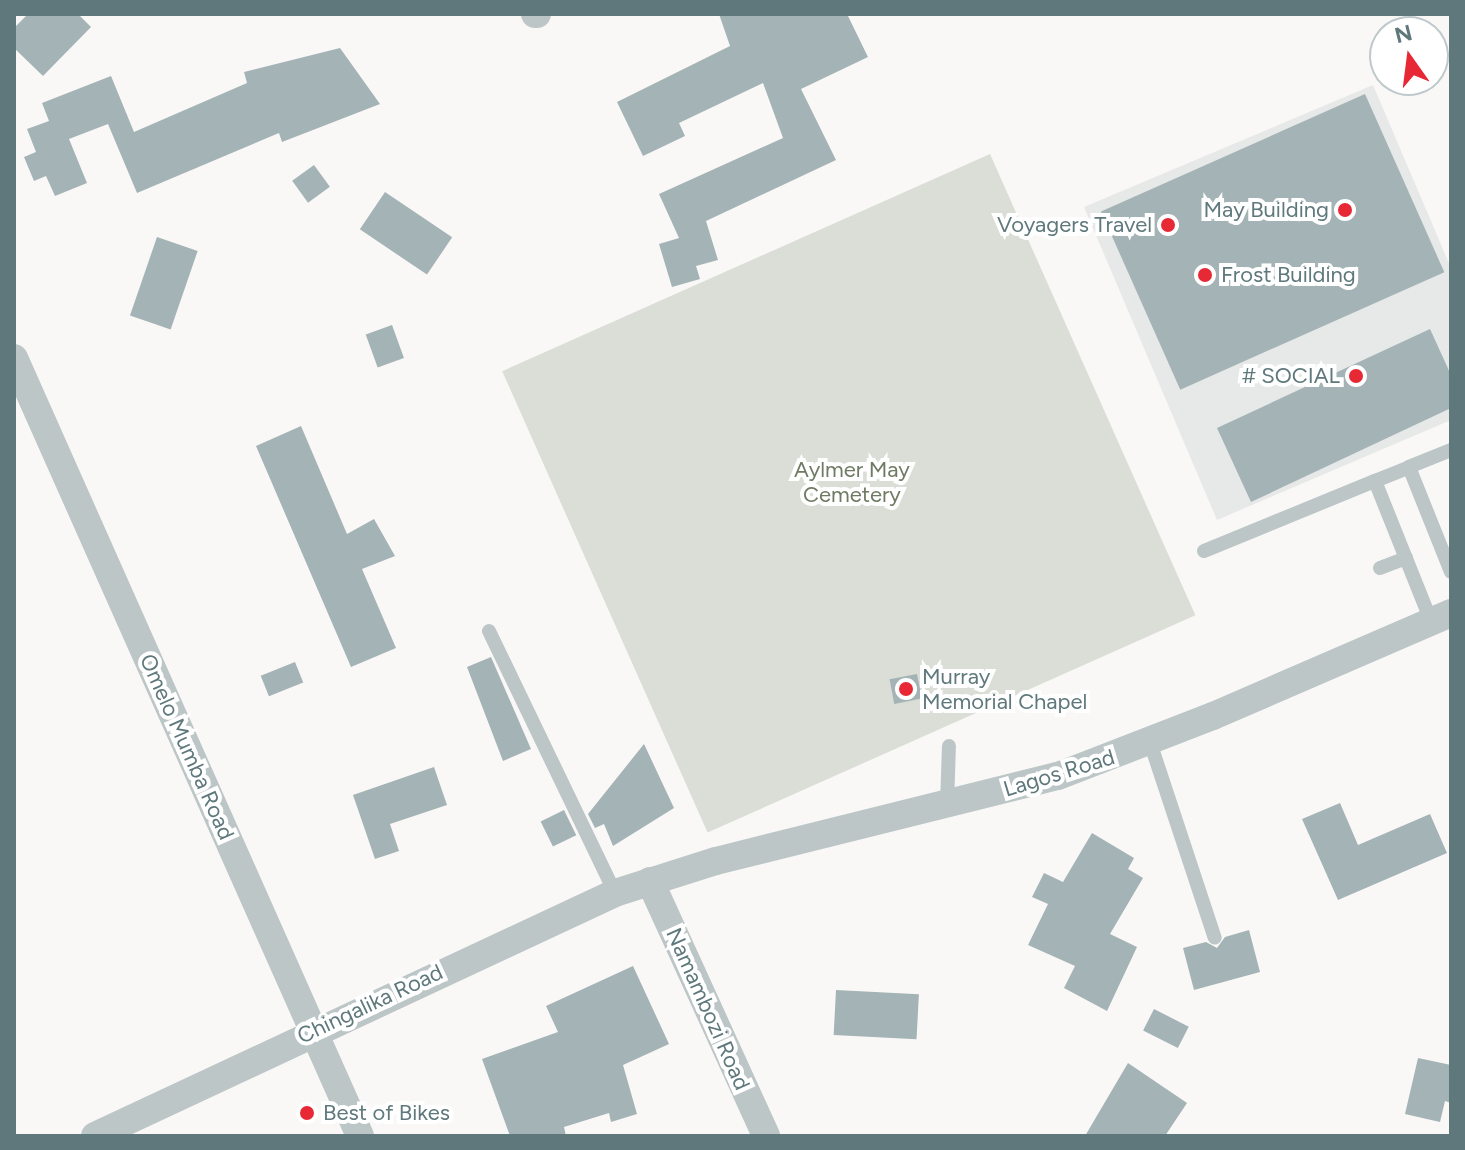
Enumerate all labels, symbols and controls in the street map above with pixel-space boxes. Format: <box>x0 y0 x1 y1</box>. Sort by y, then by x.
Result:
north arrow <box>1369 16 1449 96</box>
text: N <box>1392 19 1415 49</box>
place label: May Building <box>1203 197 1329 223</box>
marker: May Building <box>1336 201 1354 219</box>
place label: Voyagers Travel <box>997 212 1152 238</box>
marker: Voyagers Travel <box>1159 216 1177 234</box>
place label: Frost Building <box>1221 262 1356 288</box>
marker: Frost Building <box>1196 266 1214 284</box>
place label: # SOCIAL <box>1242 363 1340 389</box>
marker: # SOCIAL <box>1347 367 1365 385</box>
park label: Aylmer May Cemetery <box>794 456 910 508</box>
street label: Omelo Mumba Road <box>134 650 240 844</box>
place label: Murray Memorial Chapel <box>922 663 1087 714</box>
marker: Murray Memorial Chapel <box>897 680 915 698</box>
street label: Lagos Road <box>1000 744 1118 802</box>
street label: Namambozi Road <box>660 924 756 1094</box>
street label: Chingalika Road <box>293 959 447 1049</box>
place label: Best of Bikes <box>323 1100 450 1126</box>
marker: Best of Bikes <box>298 1104 316 1122</box>

